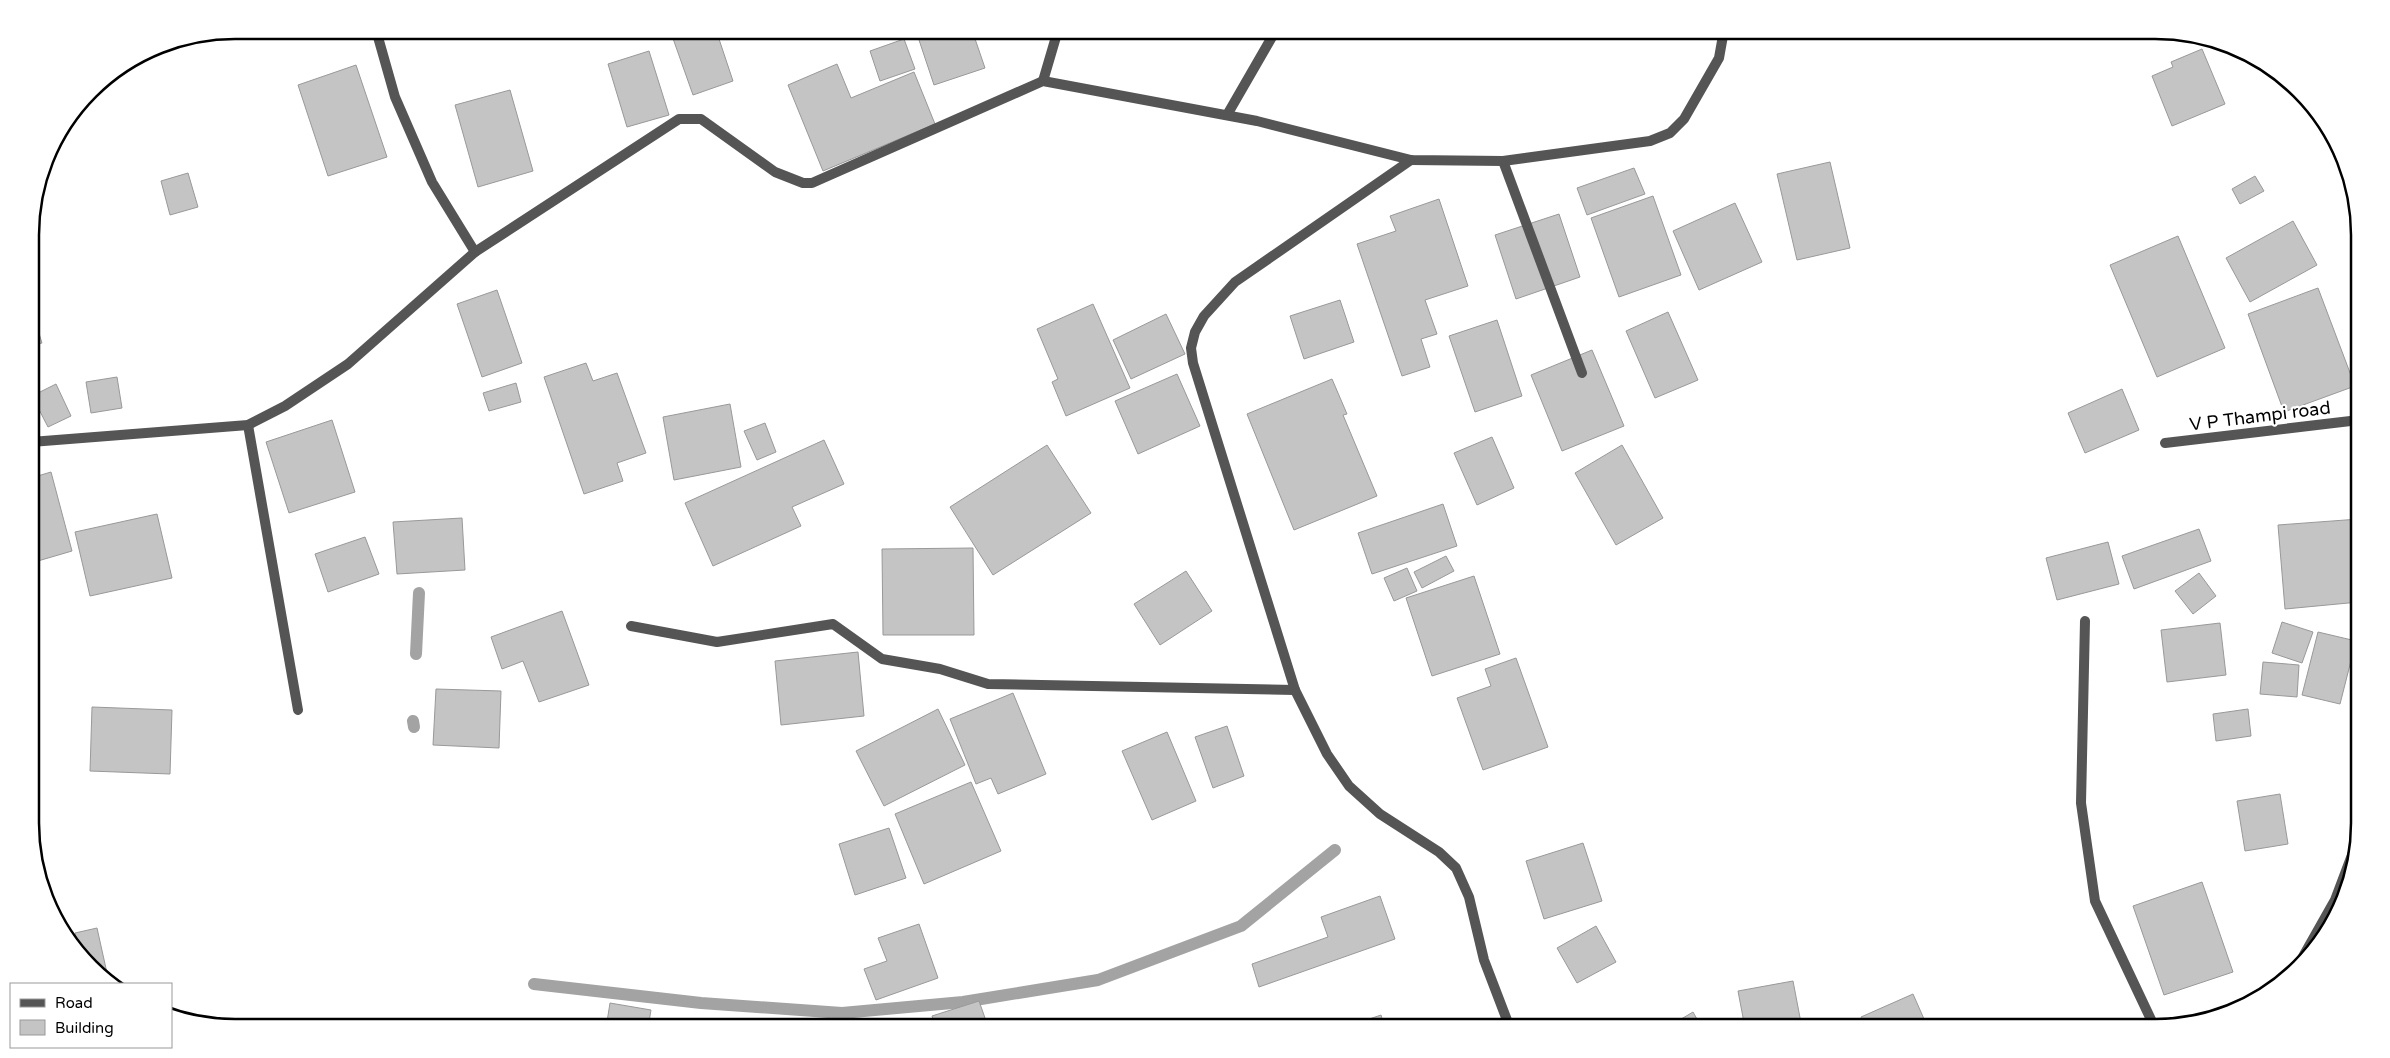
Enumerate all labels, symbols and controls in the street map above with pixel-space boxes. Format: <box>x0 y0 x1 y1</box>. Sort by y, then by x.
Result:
street label: V P Thampi road <box>2188 396 2332 436</box>
legend <box>10 983 172 1048</box>
text: Road <box>55 994 93 1012</box>
text: Building <box>55 1019 114 1037</box>

